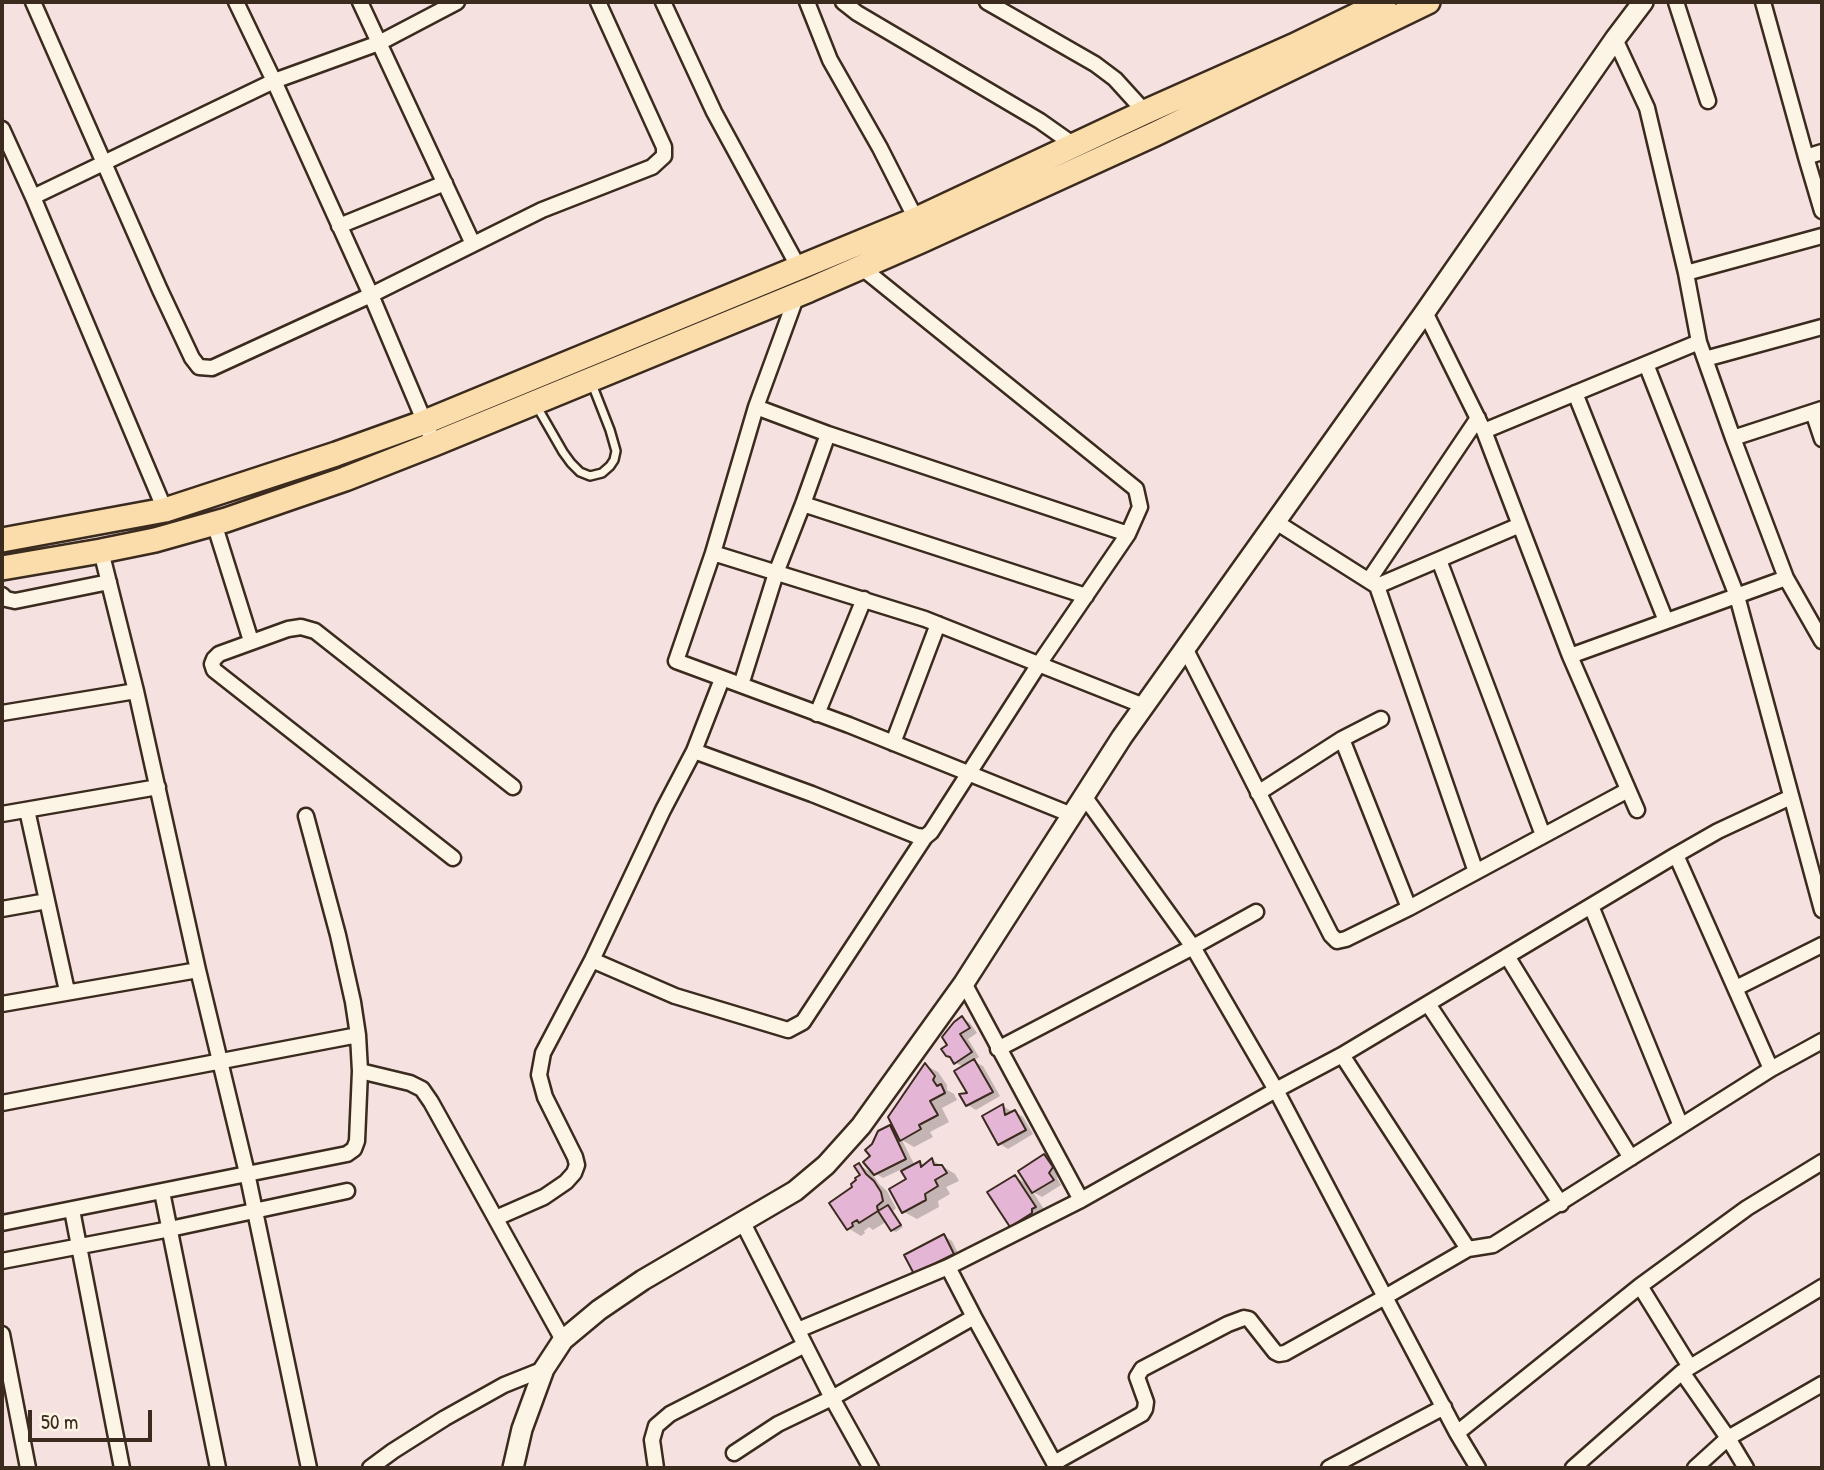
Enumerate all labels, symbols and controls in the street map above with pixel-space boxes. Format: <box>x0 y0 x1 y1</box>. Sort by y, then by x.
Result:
scale bar <box>32 1396 156 1440</box>
text: 50 m <box>41 1407 78 1436</box>

